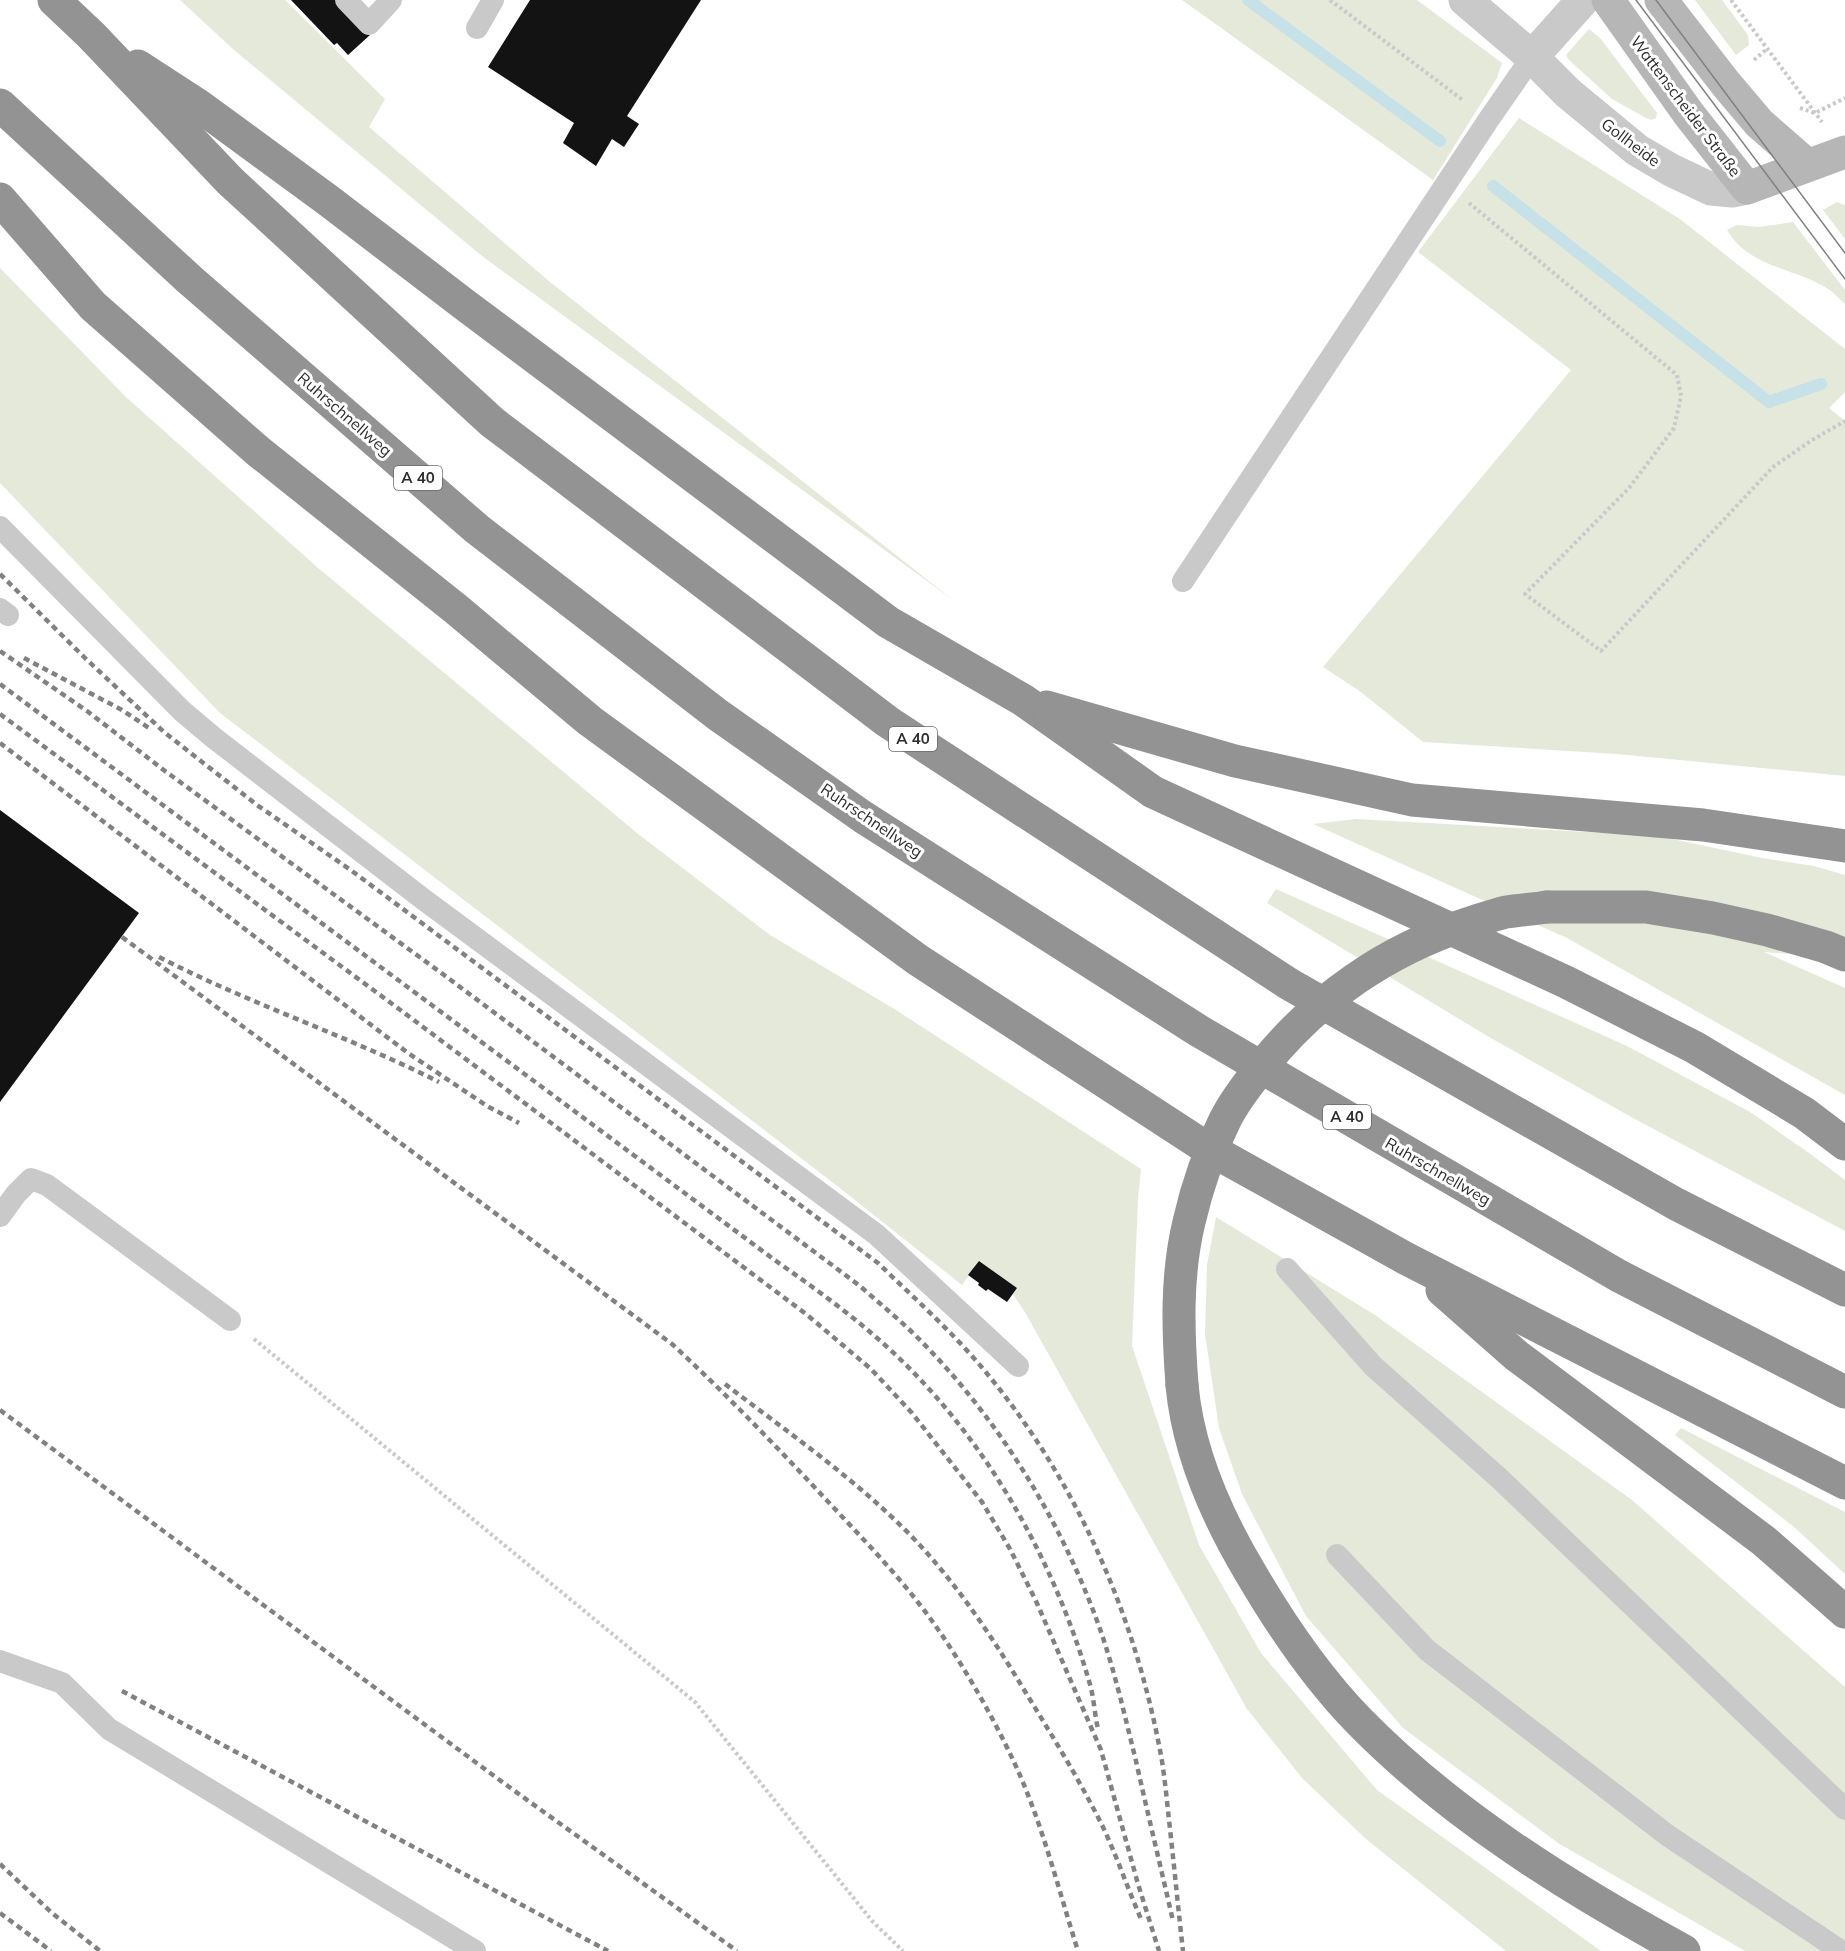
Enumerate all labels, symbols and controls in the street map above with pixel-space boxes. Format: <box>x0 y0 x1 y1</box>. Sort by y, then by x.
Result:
street label: Wattenscheider Straße <box>1626 32 1746 180</box>
street label: Gollheide <box>1598 113 1664 171</box>
street label: Ruhrschnellweg <box>294 368 396 460</box>
road number: A 40 <box>394 466 442 490</box>
road number: A 40 <box>889 727 937 751</box>
street label: Ruhrschnellweg <box>817 779 927 861</box>
road number: A 40 <box>1323 1105 1371 1129</box>
street label: Ruhrschnellweg <box>1382 1133 1494 1209</box>

